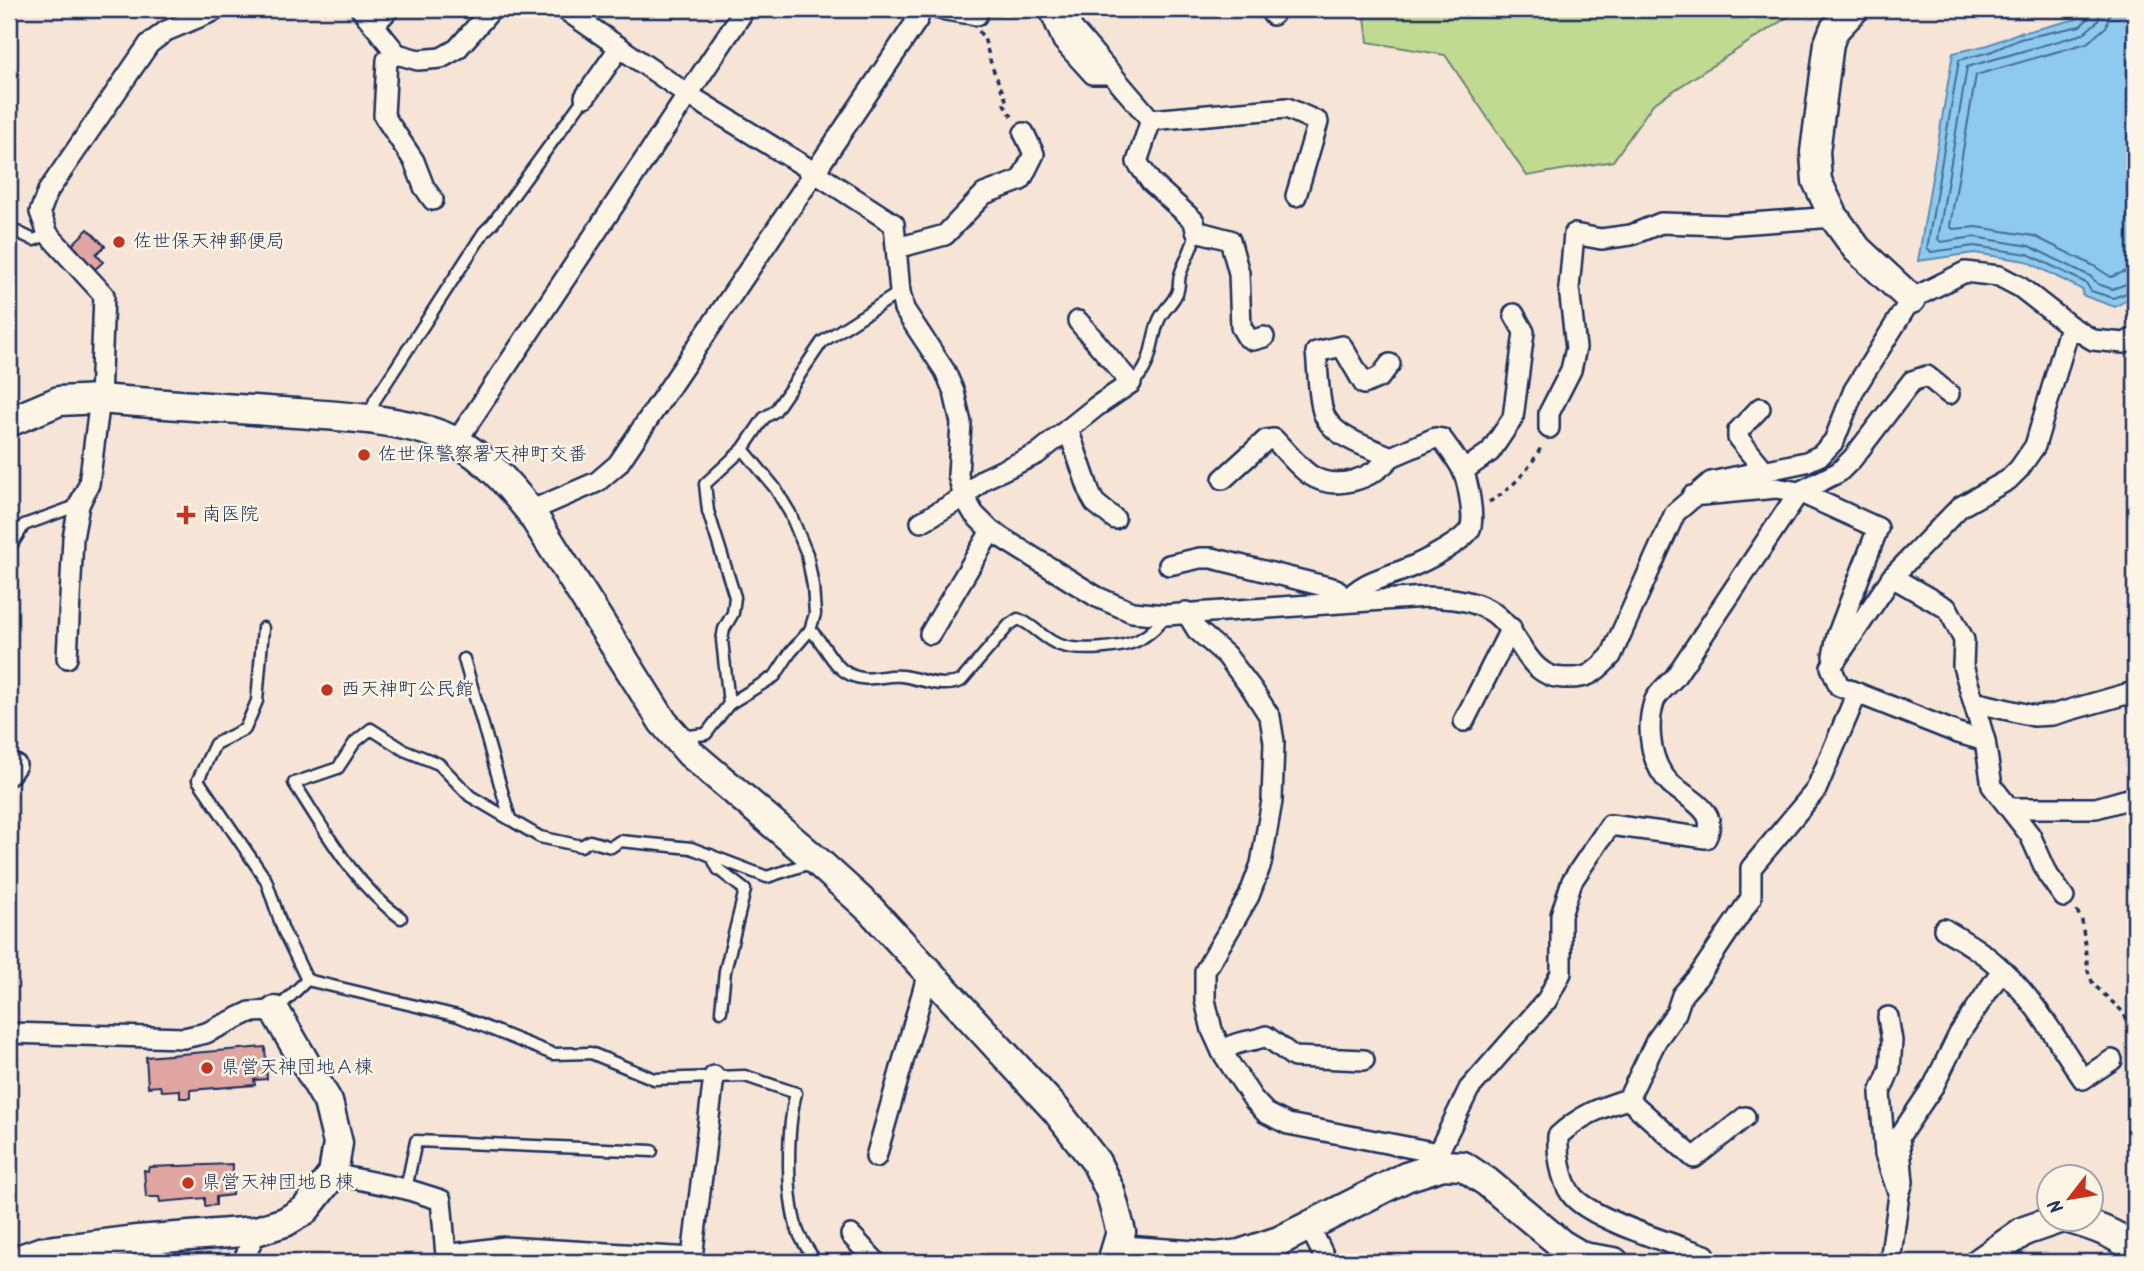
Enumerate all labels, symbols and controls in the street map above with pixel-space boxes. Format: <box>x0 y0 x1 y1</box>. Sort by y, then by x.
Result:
place label: 佐世保天神郵便局 <box>133 227 285 257</box>
marker: 佐世保天神郵便局 <box>111 234 127 250</box>
place label: 佐世保警察署天神町交番 <box>378 440 587 470</box>
marker: 佐世保警察署天神町交番 <box>356 447 372 463</box>
place label: 南医院 <box>202 500 259 530</box>
marker: 南医院 <box>176 505 196 525</box>
place label: 西天神町公民館 <box>341 675 474 705</box>
marker: 西天神町公民館 <box>319 682 335 698</box>
place label: 県営天神団地Ａ棟 <box>221 1053 373 1083</box>
marker: 県営天神団地Ａ棟 <box>199 1060 215 1076</box>
north arrow <box>2036 1162 2106 1232</box>
place label: 県営天神団地Ｂ棟 <box>202 1168 354 1198</box>
marker: 県営天神団地Ｂ棟 <box>180 1175 196 1191</box>
text: N <box>2041 1193 2073 1219</box>

